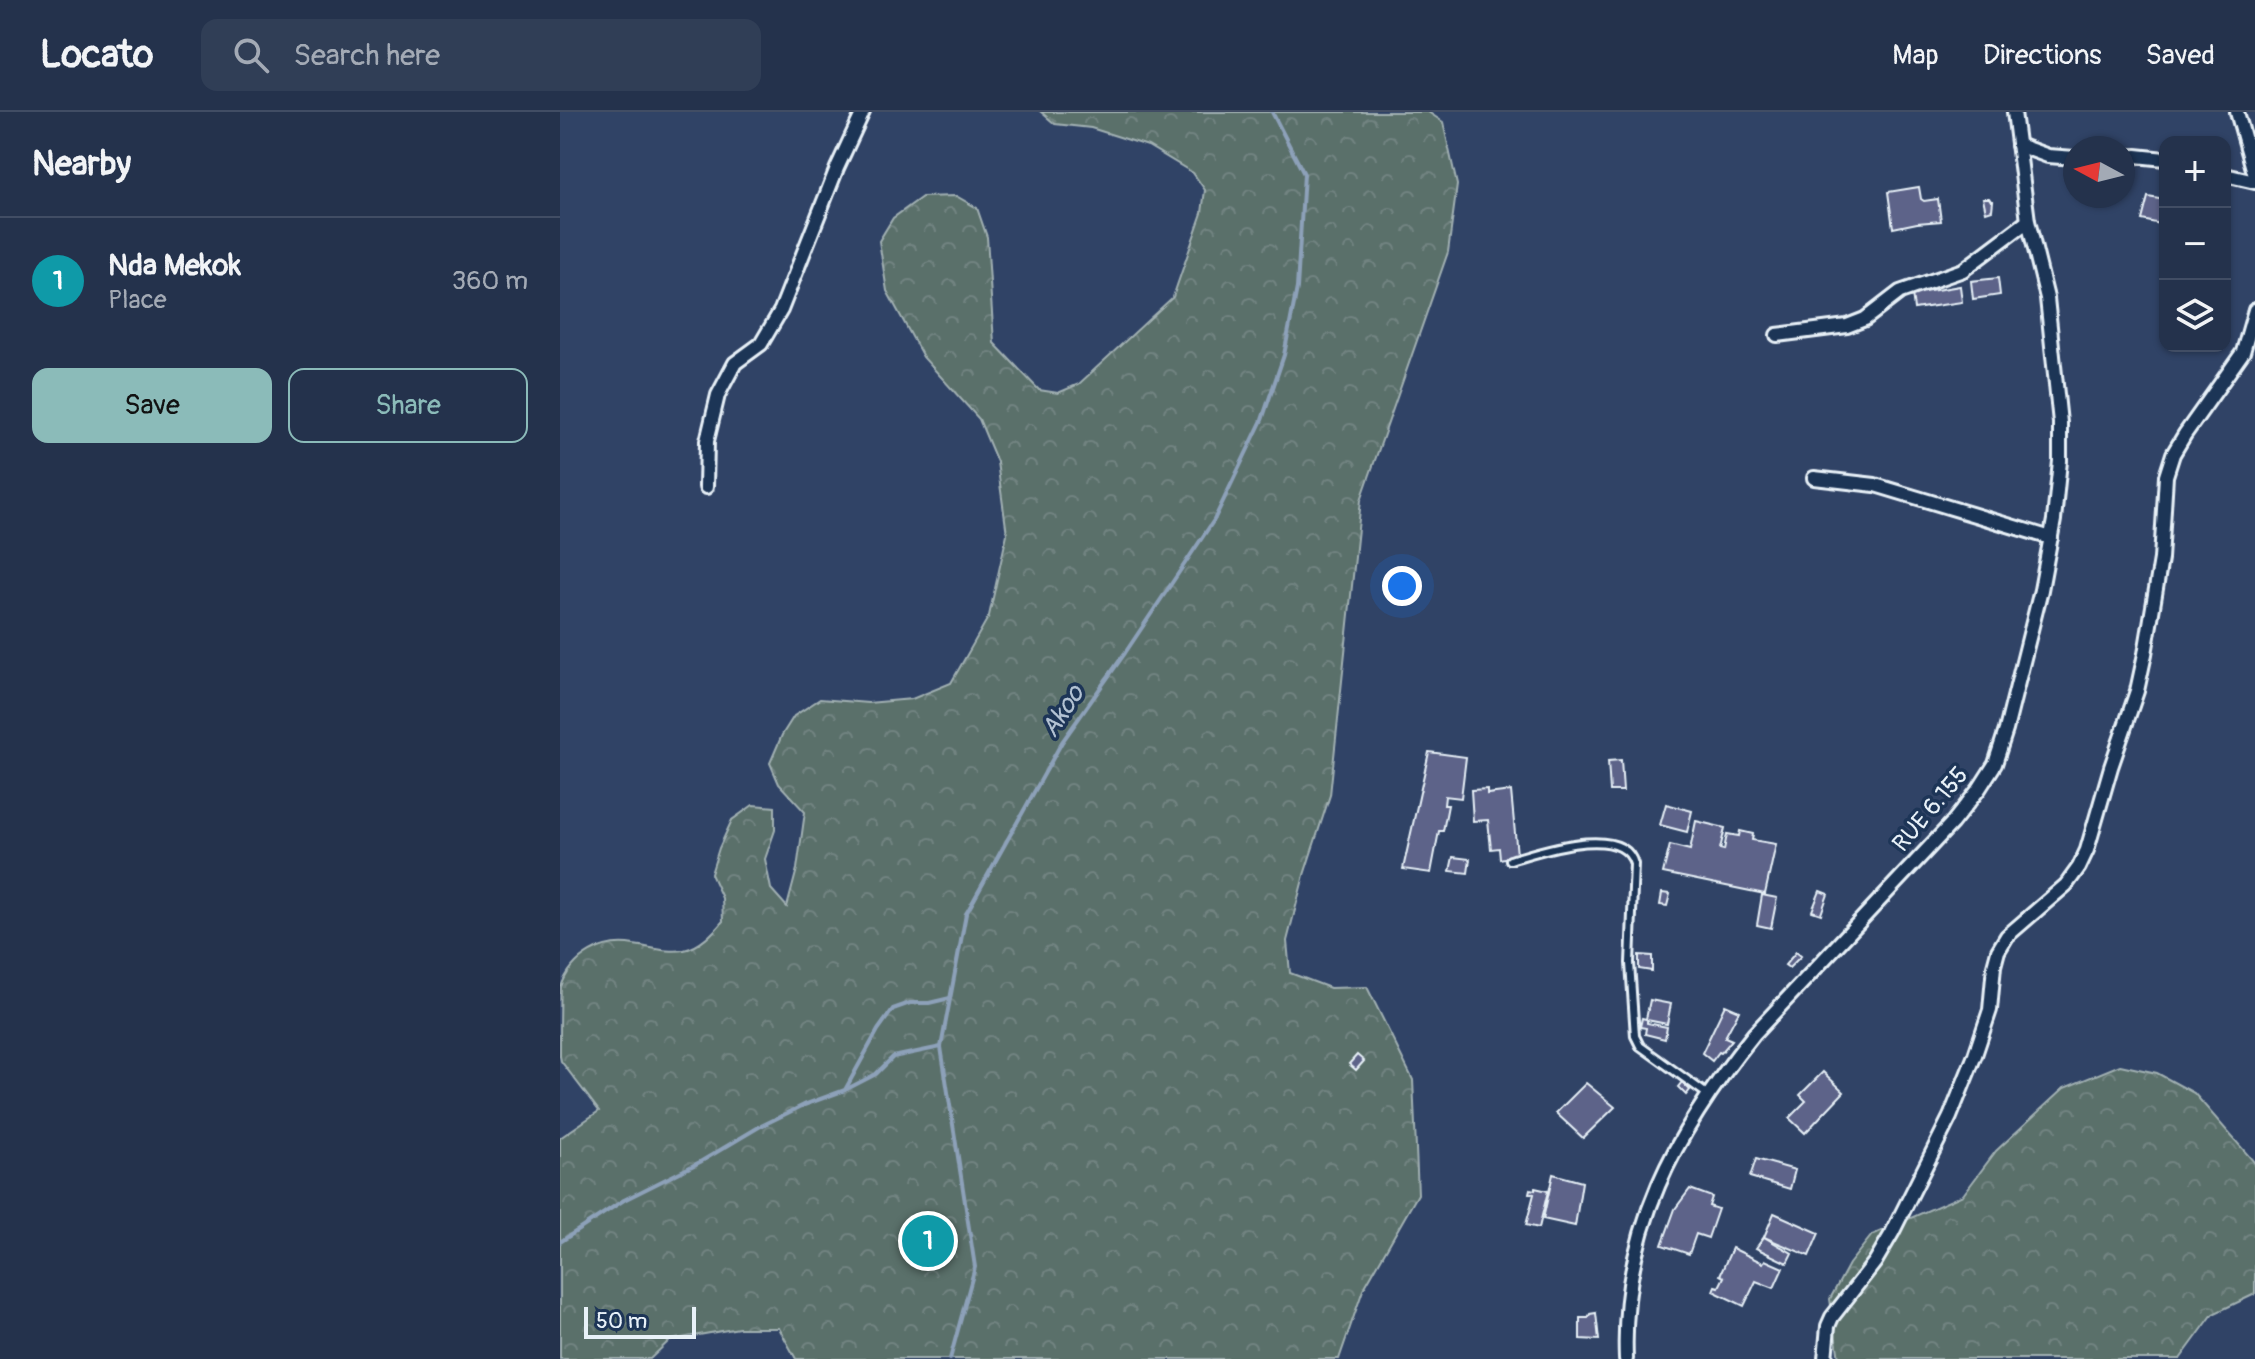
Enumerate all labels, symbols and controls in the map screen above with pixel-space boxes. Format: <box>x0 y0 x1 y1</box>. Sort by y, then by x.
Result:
search box <box>201 19 761 91</box>
text: Locato <box>40 31 153 79</box>
icon: search <box>229 33 273 77</box>
text: Search here <box>293 37 440 74</box>
text: Map <box>1892 38 1939 73</box>
text: Directions <box>1983 38 2102 73</box>
text: Saved <box>2146 38 2215 73</box>
north arrow <box>2063 136 2135 208</box>
map controls <box>2159 136 2231 352</box>
button: + <box>2159 136 2231 208</box>
text: Nearby <box>32 143 131 186</box>
button: − <box>2159 208 2231 280</box>
text: Nda Mekok <box>108 247 241 284</box>
text: 1 <box>53 265 63 297</box>
text: 360 m <box>452 265 528 297</box>
button: layers <box>2159 280 2231 352</box>
text: Place <box>108 284 167 316</box>
button: Save <box>32 368 272 443</box>
button: Share <box>288 368 528 443</box>
your location <box>1382 566 1422 606</box>
water label: Akoo <box>1034 678 1093 744</box>
street label: RUE 6.155 <box>1886 761 1974 858</box>
pin: 1 <box>902 1211 954 1271</box>
scale bar <box>584 1303 696 1339</box>
text: 50 m <box>596 1307 647 1335</box>

